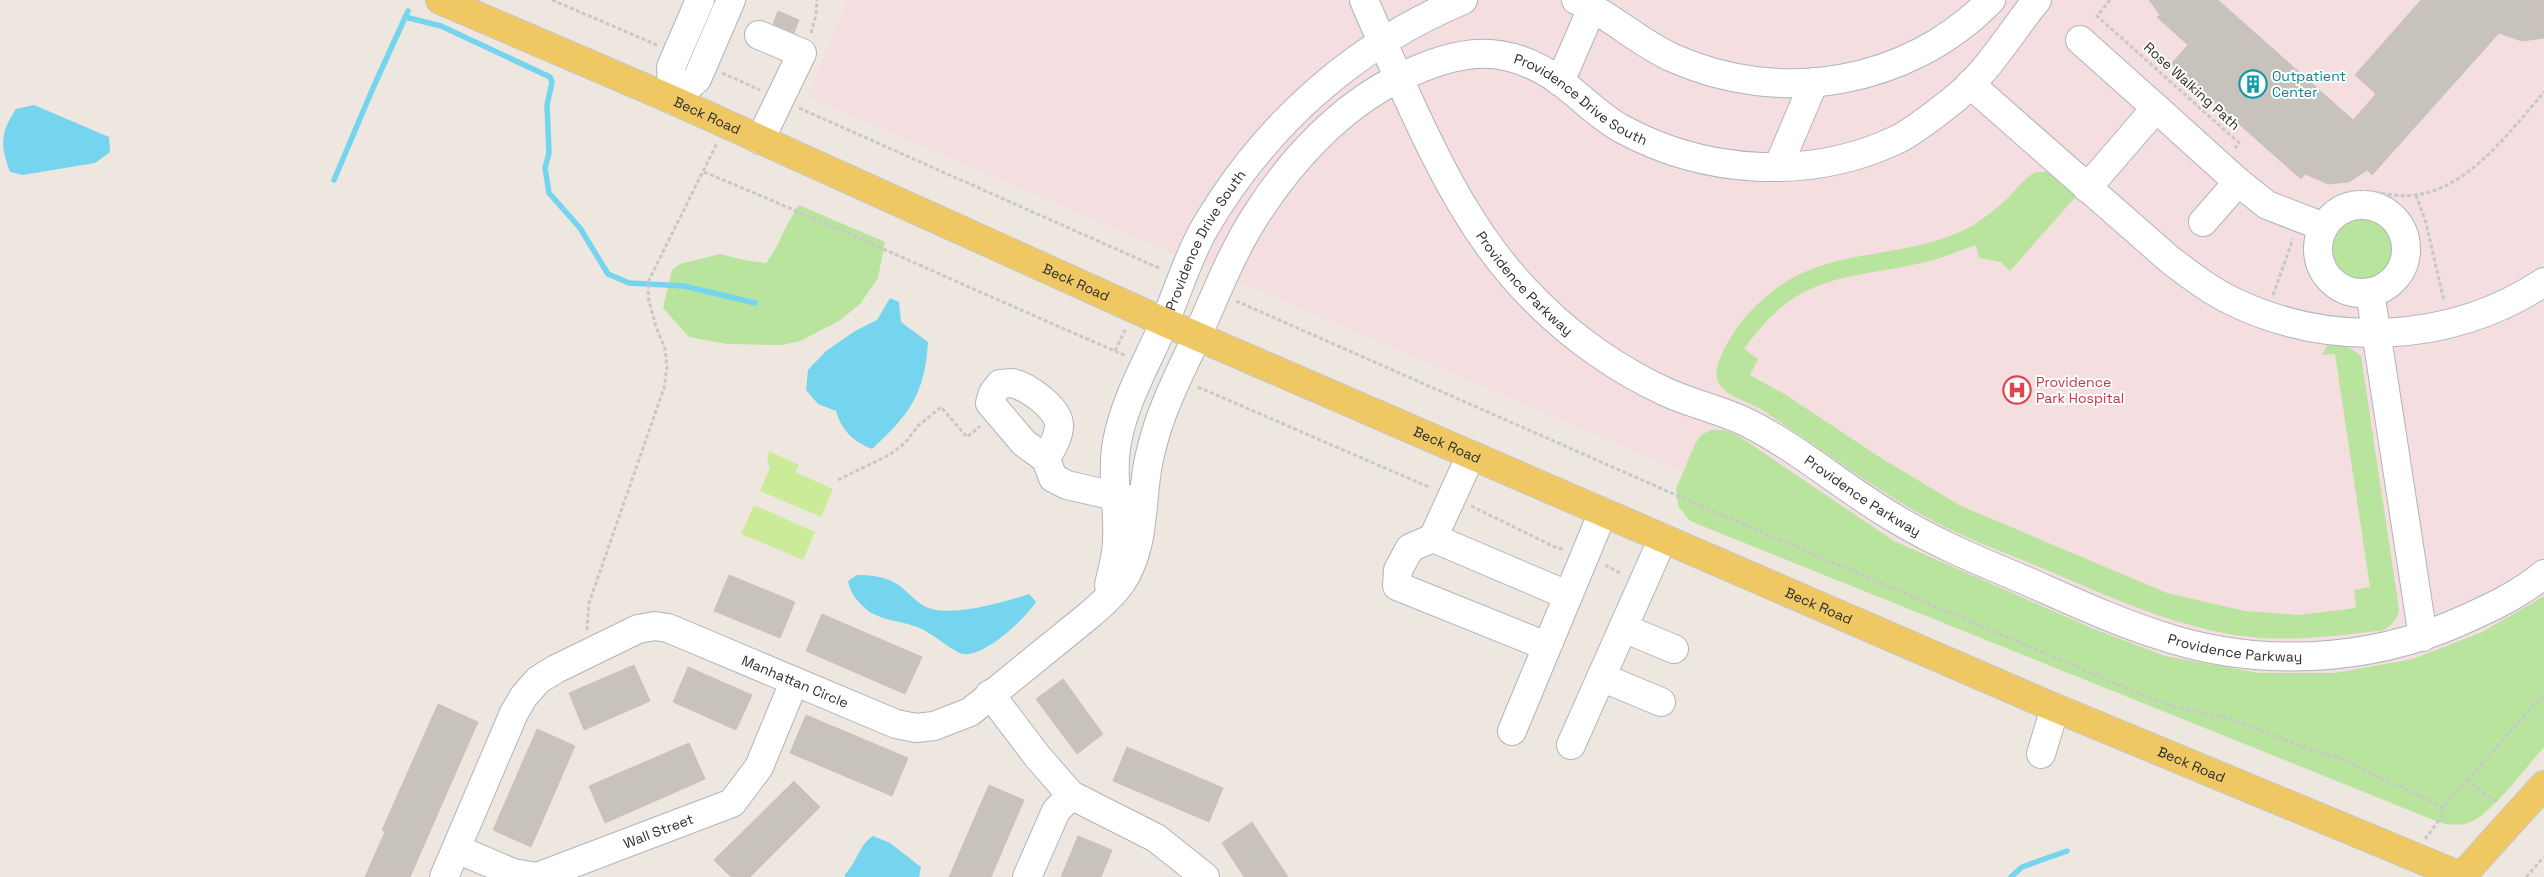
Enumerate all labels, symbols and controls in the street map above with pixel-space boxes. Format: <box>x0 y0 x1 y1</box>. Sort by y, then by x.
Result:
street label: Rose Walking Path <box>2140 38 2244 134</box>
street label: Providence Drive South <box>1512 50 1650 149</box>
place label: Outpatient Center <box>2272 67 2346 101</box>
building icon: Outpatient Center <box>2238 69 2268 99</box>
street label: Beck Road <box>671 92 743 138</box>
street label: Providence Drive South <box>1161 166 1249 313</box>
street label: Providence Parkway <box>1472 228 1577 340</box>
street label: Beck Road <box>1040 259 1112 305</box>
place label: Providence Park Hospital <box>2036 373 2124 407</box>
hospital icon: Providence Park Hospital <box>2002 375 2032 405</box>
street label: Beck Road <box>1411 422 1484 467</box>
street label: Providence Parkway <box>1801 451 1924 540</box>
street label: Beck Road <box>1782 583 1855 628</box>
street label: Providence Parkway <box>2166 629 2302 666</box>
street label: Manhattan Circle <box>739 651 851 712</box>
street label: Beck Road <box>2155 742 2228 786</box>
street label: Wall Street <box>621 810 696 852</box>

